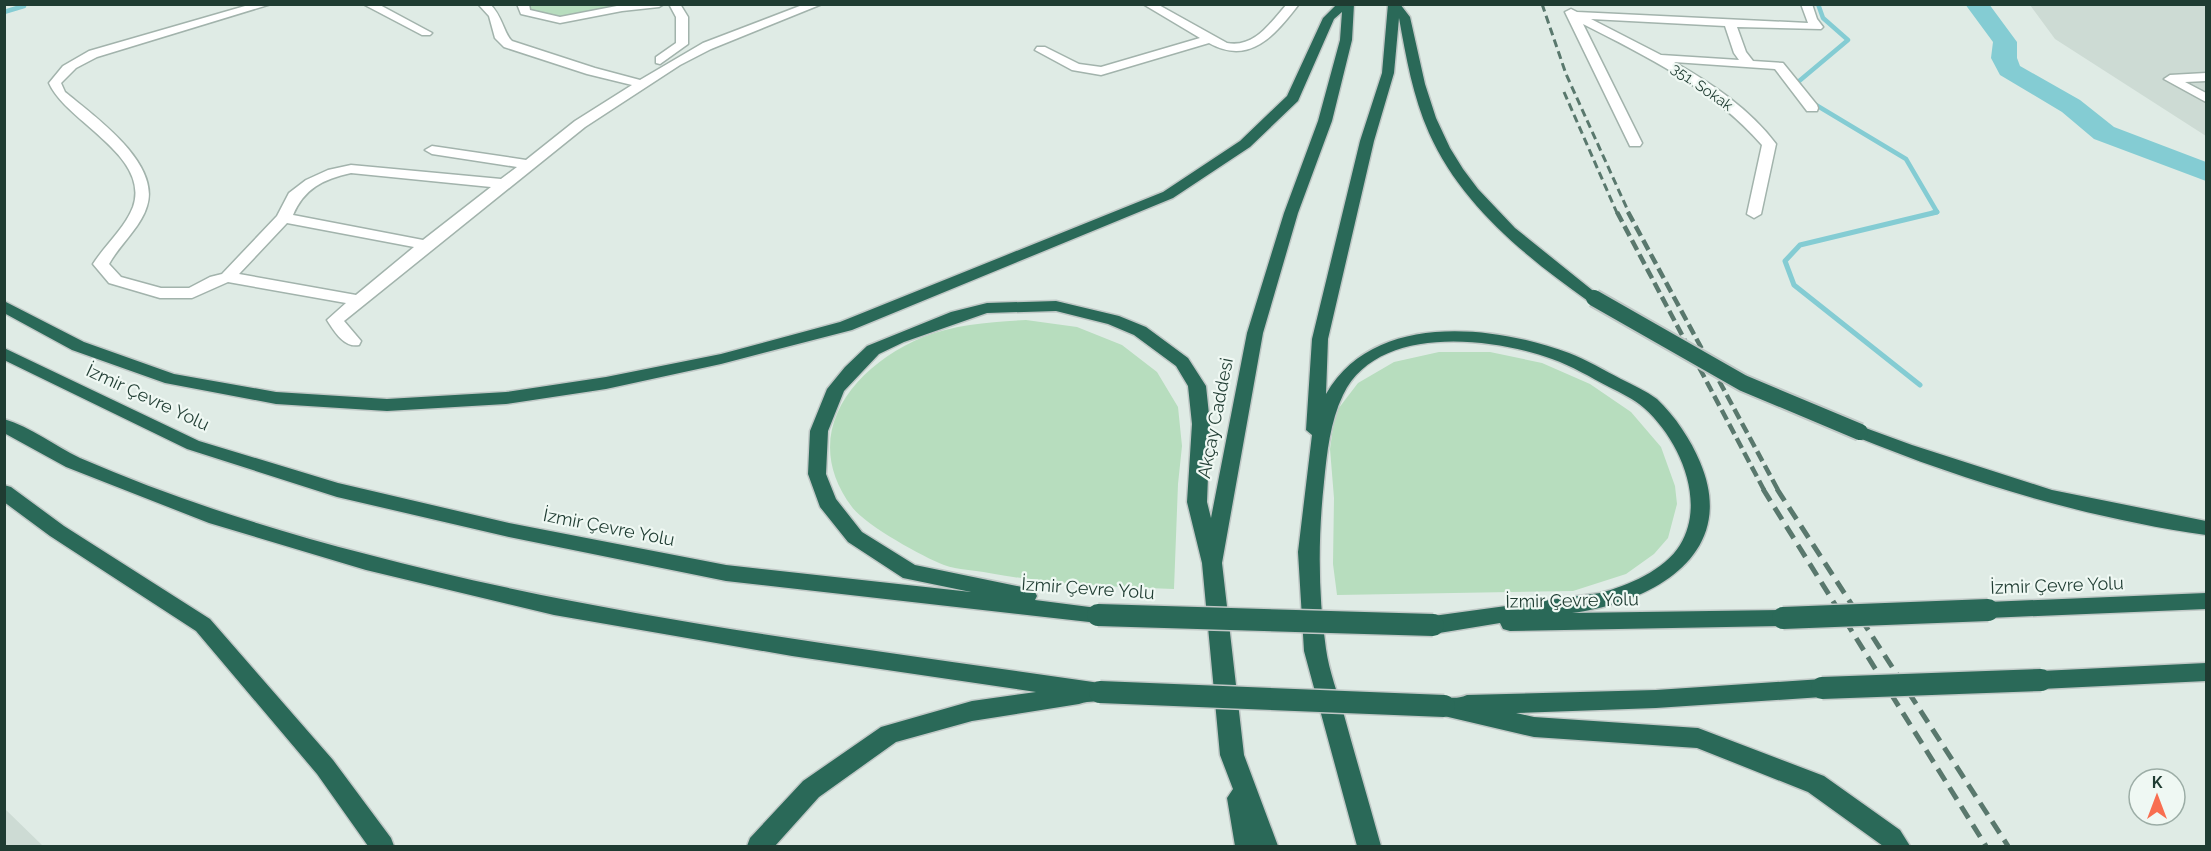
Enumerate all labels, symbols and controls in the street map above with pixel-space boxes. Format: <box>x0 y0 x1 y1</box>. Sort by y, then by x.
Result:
street label: 351. Sokak <box>1668 59 1736 115</box>
street label: Akçay Caddesi <box>1193 356 1237 480</box>
street label: İzmir Çevre Yolu <box>83 359 213 435</box>
street label: İzmir Çevre Yolu <box>541 504 677 550</box>
street label: İzmir Çevre Yolu <box>1990 572 2124 598</box>
street label: İzmir Çevre Yolu <box>1021 573 1155 603</box>
street label: İzmir Çevre Yolu <box>1505 588 1639 612</box>
north arrow <box>2127 767 2187 827</box>
text: K <box>2152 773 2163 792</box>

